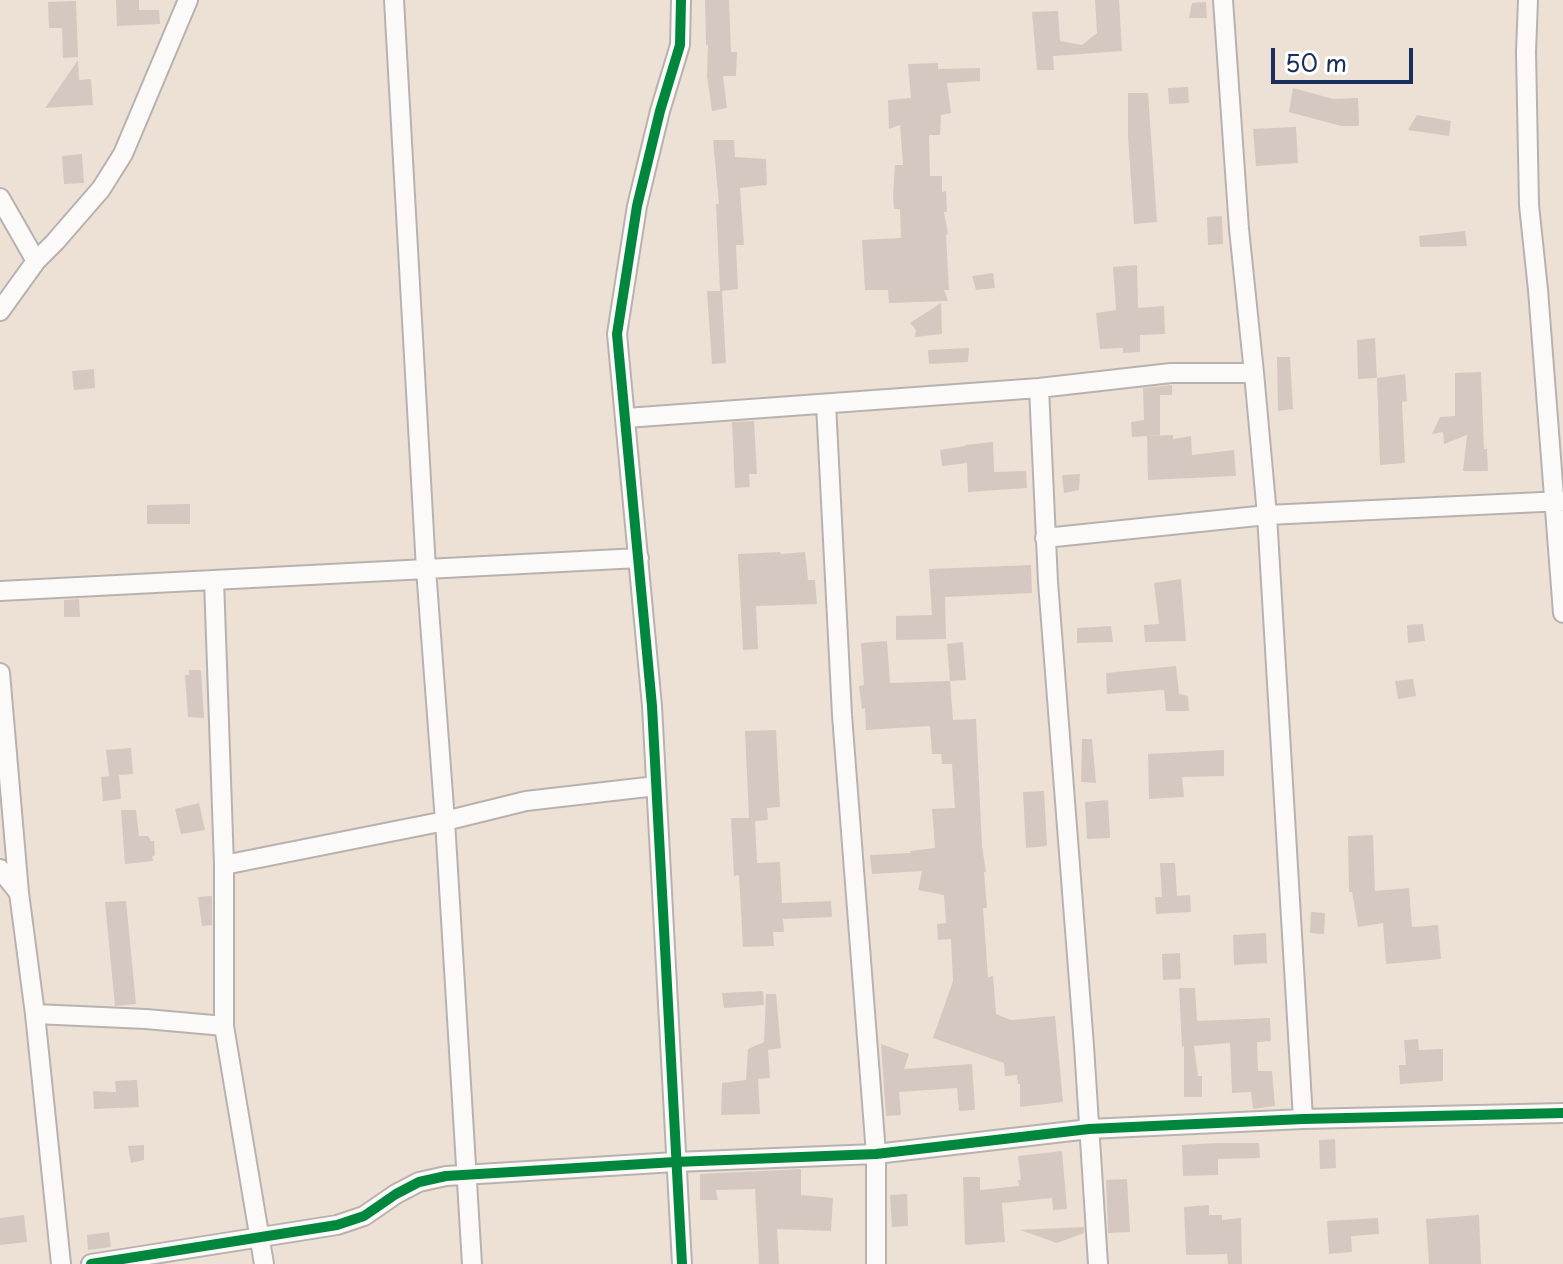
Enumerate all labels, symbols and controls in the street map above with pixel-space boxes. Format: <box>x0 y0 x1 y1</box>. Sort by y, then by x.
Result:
scale bar <box>1275 32 1417 82</box>
text: 50 m <box>1285 44 1347 80</box>

